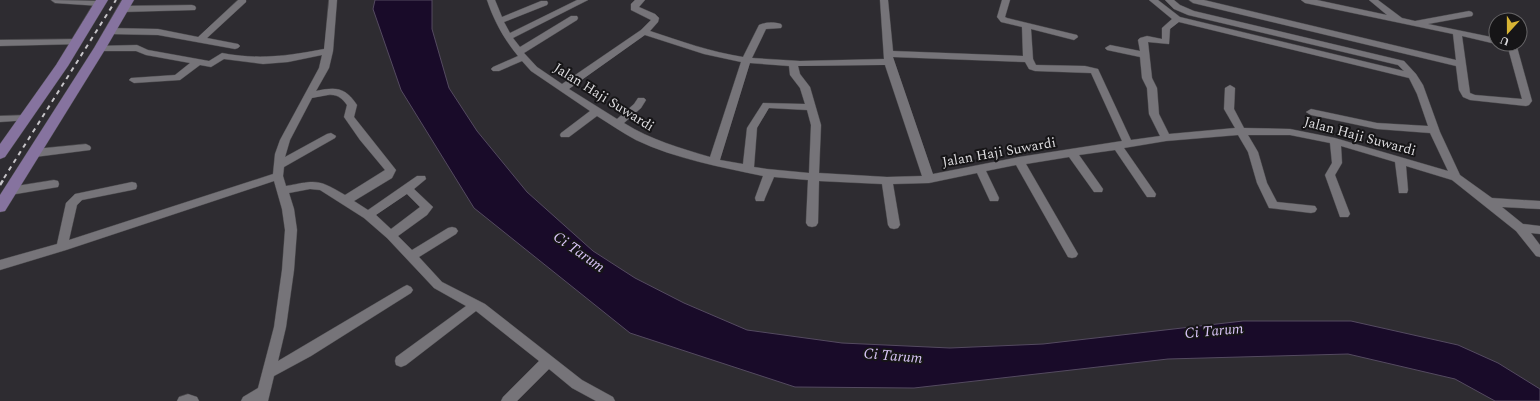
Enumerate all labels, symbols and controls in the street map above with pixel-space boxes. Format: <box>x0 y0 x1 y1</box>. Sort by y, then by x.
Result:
north arrow <box>1488 12 1528 52</box>
text: U <box>1497 31 1512 50</box>
street label: Jalan Haji Suwardi <box>550 58 658 136</box>
street label: Jalan Haji Suwardi <box>1302 111 1418 161</box>
street label: Jalan Haji Suwardi <box>940 132 1058 172</box>
water label: Ci Tarum <box>548 226 610 279</box>
water label: Ci Tarum <box>1184 317 1245 345</box>
water label: Ci Tarum <box>863 342 924 370</box>

